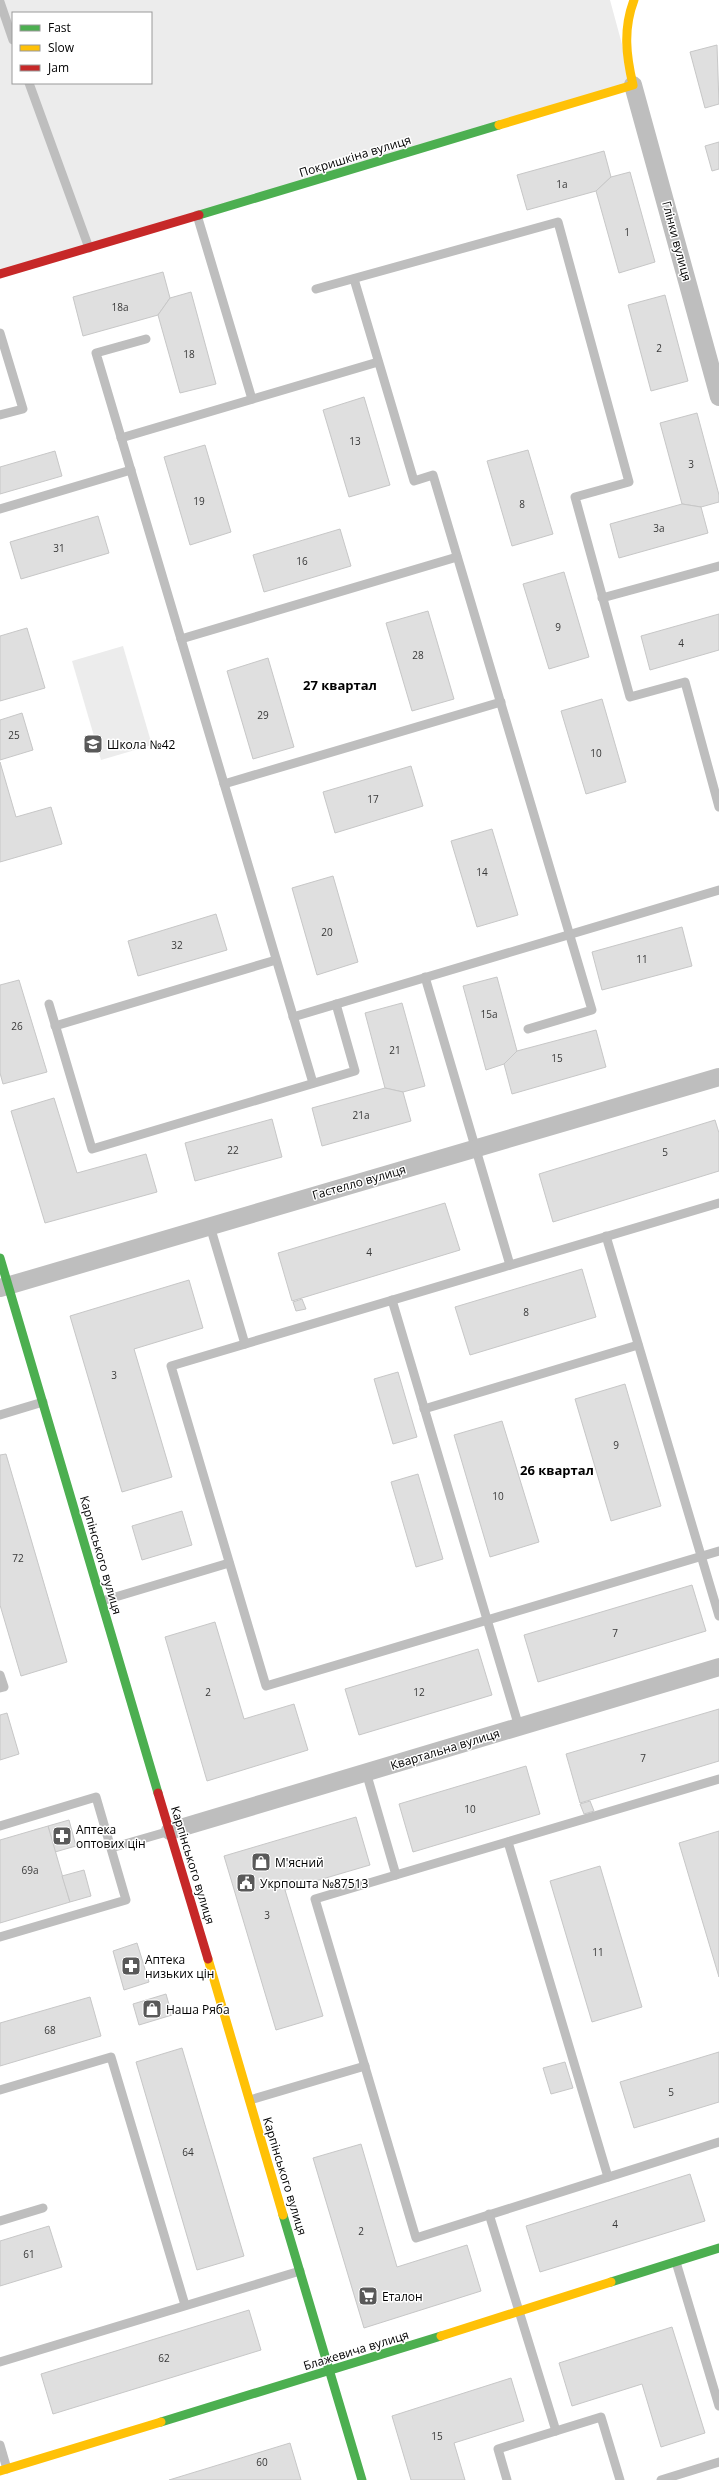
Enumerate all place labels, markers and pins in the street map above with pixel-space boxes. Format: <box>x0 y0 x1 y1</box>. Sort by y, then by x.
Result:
school or university icon: Школа №42 <box>82 733 104 755</box>
place label: Школа №42 <box>107 736 176 753</box>
place label: Аптека оптових цін <box>76 1821 146 1852</box>
pharmacy icon: Аптека оптових цін <box>51 1825 73 1847</box>
shop icon: М'ясний <box>250 1851 272 1873</box>
place label: М'ясний <box>275 1854 324 1871</box>
public building icon: Укрпошта №87513 <box>235 1872 257 1894</box>
place label: Укрпошта №87513 <box>260 1875 368 1892</box>
place label: Аптека низьких цін <box>145 1951 214 1982</box>
pharmacy icon: Аптека низьких цін <box>120 1955 142 1977</box>
shop icon: Наша Ряба <box>141 1998 163 2020</box>
place label: Наша Ряба <box>166 2001 230 2018</box>
supermarket icon: Еталон <box>357 2285 379 2307</box>
place label: Еталон <box>382 2288 423 2305</box>

